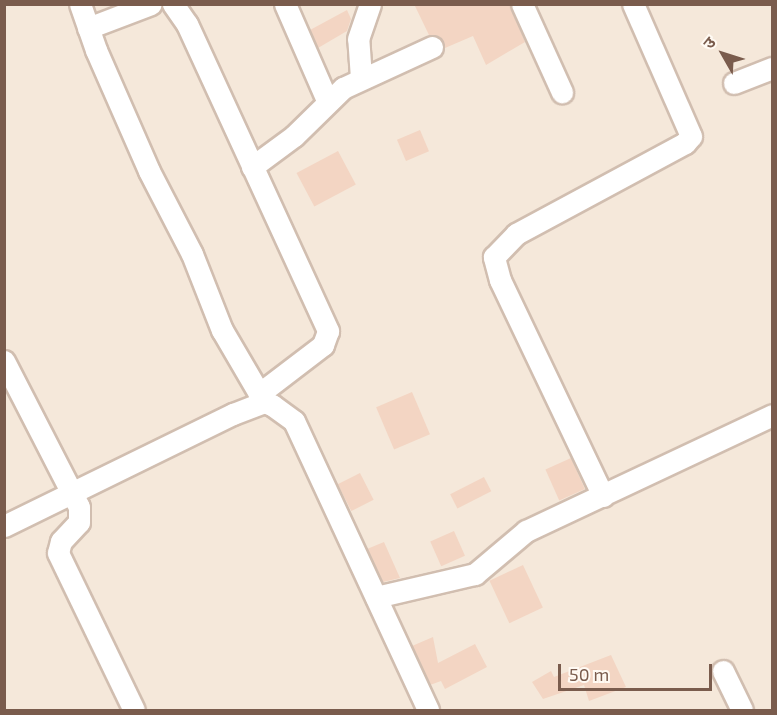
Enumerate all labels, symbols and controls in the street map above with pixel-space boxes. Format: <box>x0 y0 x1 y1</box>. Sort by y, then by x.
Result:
north arrow <box>693 24 753 84</box>
text: उ <box>698 33 719 52</box>
scale bar <box>561 652 716 690</box>
text: 50 m <box>569 663 609 685</box>

